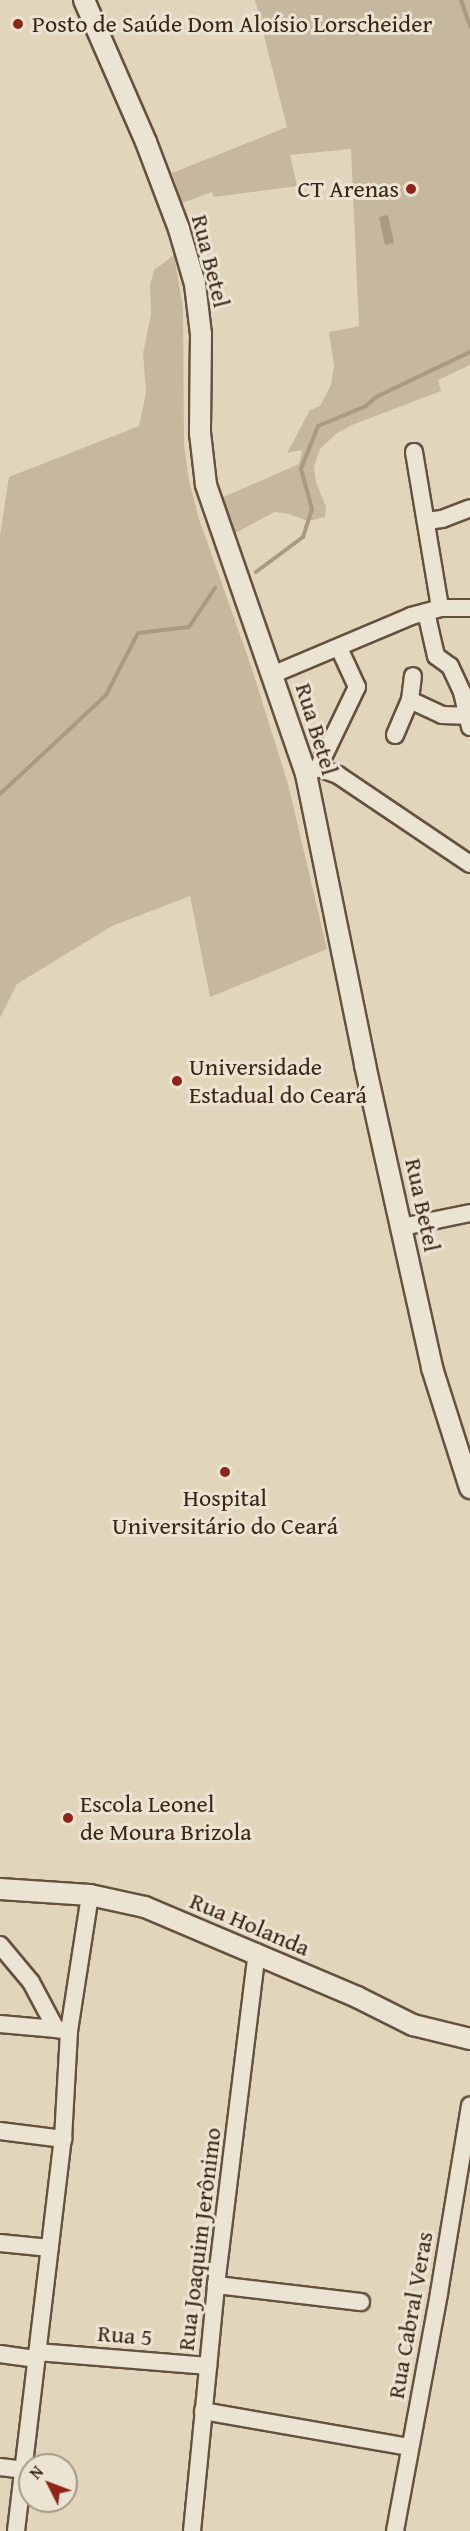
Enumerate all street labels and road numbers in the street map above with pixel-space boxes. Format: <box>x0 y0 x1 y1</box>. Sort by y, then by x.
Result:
street label: Rua Betel <box>186 212 236 310</box>
street label: Rua Betel <box>289 679 345 779</box>
street label: Rua Betel <box>399 1156 447 1254</box>
street label: Rua Holanda <box>186 1886 314 1962</box>
street label: Rua Joaquim Jerônimo <box>171 2126 227 2352</box>
street label: Rua Cabral Veras <box>381 2229 439 2401</box>
street label: Rua 5 <box>96 2318 154 2352</box>

